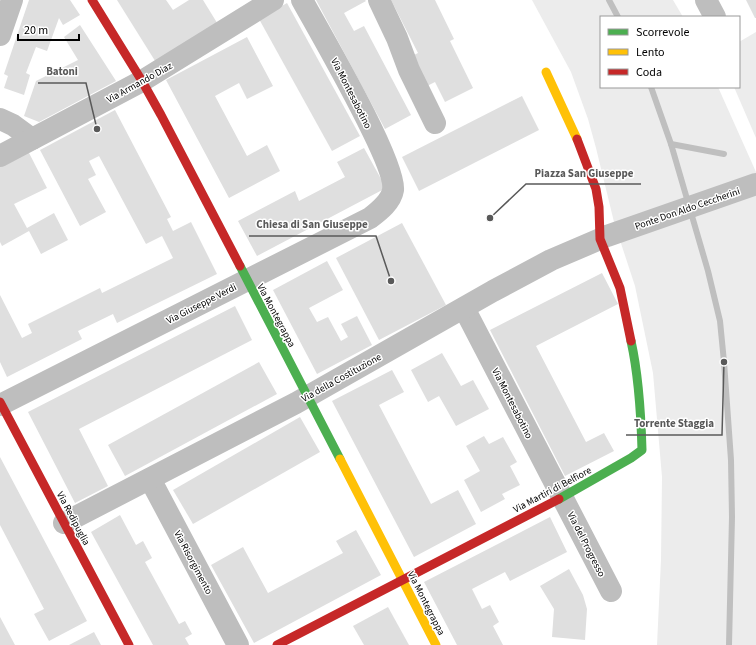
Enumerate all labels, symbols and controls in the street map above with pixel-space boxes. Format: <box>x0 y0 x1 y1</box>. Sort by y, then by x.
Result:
scale bar <box>18 16 79 42</box>
legend <box>600 16 740 88</box>
text: 20 m <box>24 22 48 39</box>
text: Scorrevole <box>636 24 689 41</box>
text: Lento <box>636 44 665 61</box>
street label: Via Montesabotino <box>327 56 375 131</box>
street label: Via Armando Diaz <box>104 59 175 107</box>
callout: Batoni <box>38 60 86 83</box>
text: Batoni <box>46 64 78 79</box>
text: Coda <box>636 64 662 81</box>
callout: Piazza San Giuseppe <box>526 161 641 184</box>
text: Piazza San Giuseppe <box>535 166 634 181</box>
street label: Ponte Don Aldo Ceccherini <box>633 184 742 234</box>
callout: Chiesa di San Giuseppe <box>249 213 376 236</box>
text: Chiesa di San Giuseppe <box>256 217 368 232</box>
street label: Via Giuseppe Verdi <box>164 280 239 328</box>
street label: Via Montegrappa <box>253 281 299 350</box>
street label: Via della Costituzione <box>299 350 384 406</box>
street label: Via Montesabotino <box>488 366 536 441</box>
callout: Torrente Staggia <box>626 412 722 435</box>
text: Torrente Staggia <box>634 416 714 431</box>
street label: Via Martiri di Belfiore <box>511 463 594 516</box>
street label: Via Redipuglia <box>53 489 93 548</box>
street label: Via del Progresso <box>564 509 609 579</box>
street label: Via Risorgimento <box>170 528 216 597</box>
street label: Via Montegrappa <box>404 569 448 638</box>

